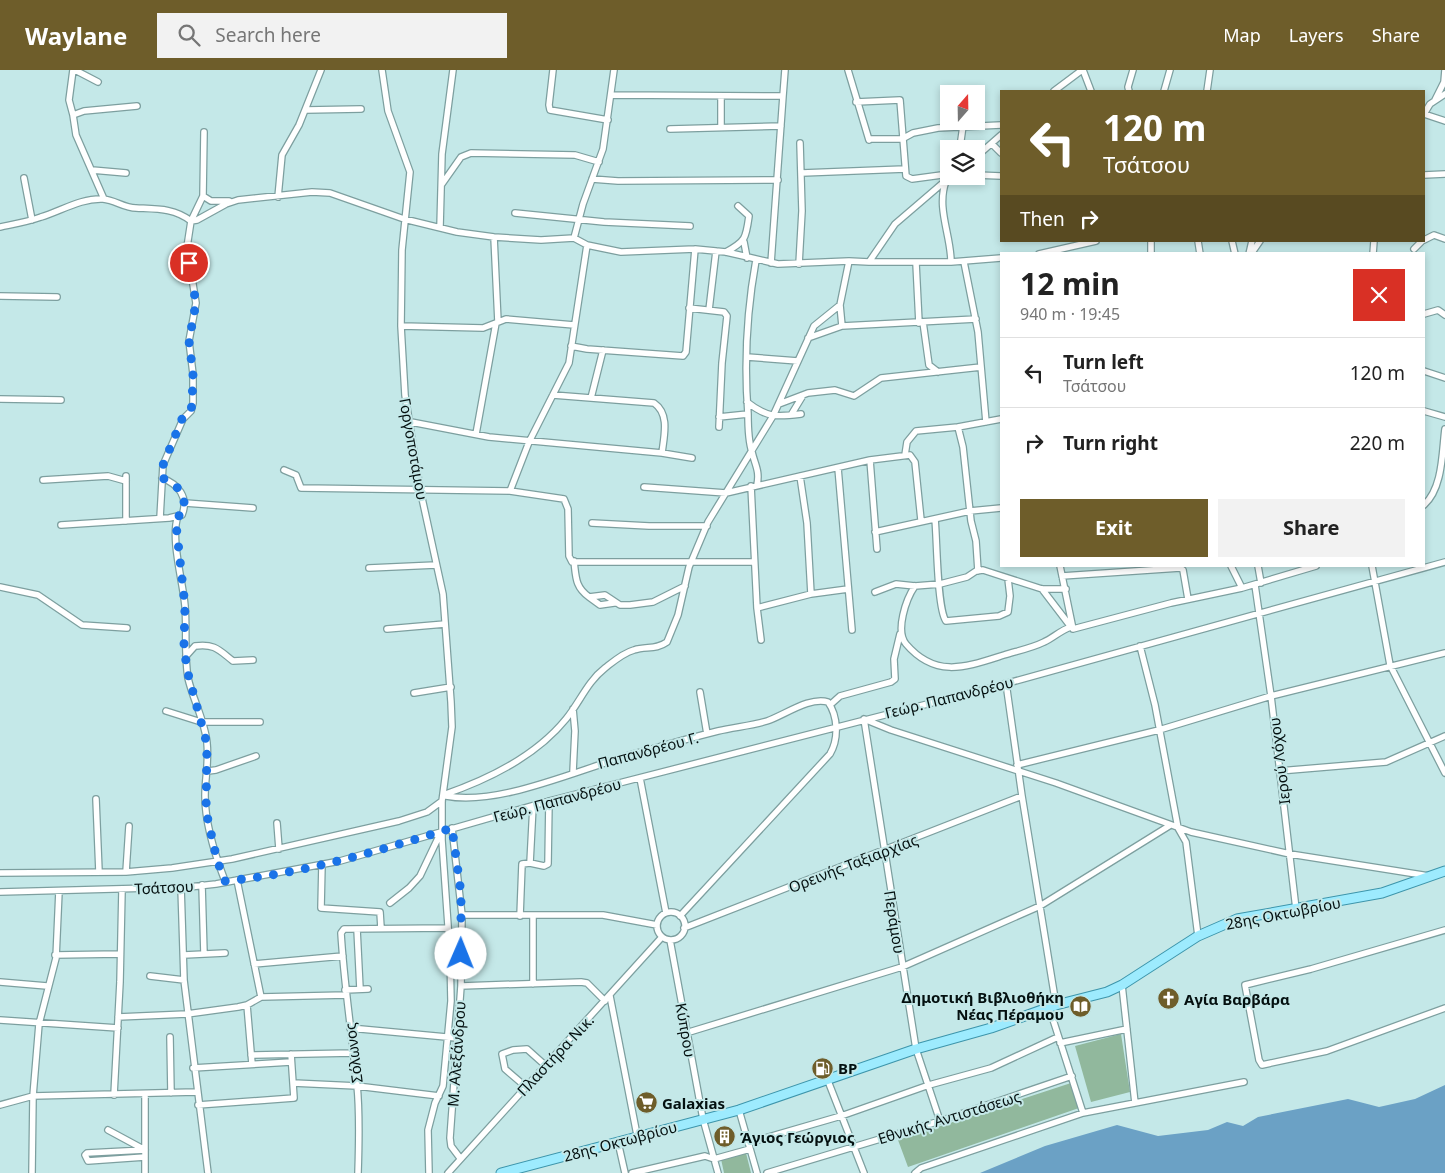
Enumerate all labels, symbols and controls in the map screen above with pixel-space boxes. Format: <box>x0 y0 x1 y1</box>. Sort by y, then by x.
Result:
search box <box>157 13 507 58</box>
text: Waylane <box>25 19 127 52</box>
icon: search <box>175 21 203 49</box>
text: Search here <box>215 22 321 48</box>
text: Map <box>1223 23 1261 47</box>
text: Layers <box>1289 23 1344 47</box>
text: Share <box>1372 23 1420 47</box>
north arrow <box>940 85 985 130</box>
map controls <box>940 85 985 185</box>
text: 120 m <box>1103 104 1206 151</box>
icon: left <box>1020 110 1085 175</box>
button: layers <box>940 140 985 185</box>
text: Τσάτσου <box>1103 149 1190 179</box>
icon: right <box>1075 205 1103 233</box>
text: Then <box>1020 206 1065 232</box>
pin <box>168 242 210 284</box>
icon: arrive <box>175 249 203 277</box>
text: 12 min <box>1020 263 1120 304</box>
button: close <box>1353 269 1405 321</box>
text: 940 m · 19:45 <box>1020 303 1120 325</box>
text: Turn left <box>1063 349 1144 375</box>
icon: left <box>1020 359 1048 387</box>
text: 120 m <box>1350 360 1405 386</box>
text: Τσάτσου <box>1063 375 1126 397</box>
street label: Γοργοποτάμου <box>395 397 433 501</box>
icon: right <box>1020 429 1048 457</box>
text: Turn right <box>1063 430 1158 456</box>
text: 220 m <box>1350 430 1405 456</box>
button: Exit <box>1020 499 1208 557</box>
button: Share <box>1218 499 1405 557</box>
street label: Γεώρ. Παπανδρέου <box>883 671 1015 723</box>
street label: Ιερού Λόχου <box>1264 716 1294 806</box>
street label: Παπανδρέου Γ. <box>595 727 701 773</box>
street label: Γεώρ. Παπανδρέου <box>491 773 623 827</box>
street label: Ορεινής Ταξιαρχίας <box>786 829 920 897</box>
street label: Τσάτσου <box>134 875 194 899</box>
street label: Περάμου <box>880 889 910 955</box>
street label: 28ης Οκτωβρίου <box>1224 892 1342 934</box>
position arrow <box>434 927 486 979</box>
place label: Δημοτική Βιβλιοθήκη Νέας Πέραμου <box>901 987 1064 1024</box>
church icon: Αγία Βαρβάρα <box>1156 987 1180 1011</box>
place label: Αγία Βαρβάρα <box>1184 989 1290 1009</box>
library icon: Δημοτική Βιβλιοθήκη Νέας Πέραμου <box>1068 994 1092 1018</box>
street label: Μ. Αλεξάνδρου <box>442 1000 470 1108</box>
street label: Κύπρου <box>671 1001 701 1059</box>
street label: Πλαστήρα Νικ. <box>512 1010 598 1100</box>
street label: Σόλωνος <box>339 1022 367 1084</box>
fuel station icon: BP <box>810 1056 834 1080</box>
place label: BP <box>838 1058 857 1078</box>
street label: Εθνικής Αντιστάσεως <box>875 1086 1023 1148</box>
supermarket icon: Galaxias <box>634 1091 658 1115</box>
place label: Galaxias <box>662 1093 725 1113</box>
street label: 28ης Οκτωβρίου <box>561 1116 679 1166</box>
building icon: Άγιος Γεώργιος <box>712 1125 736 1149</box>
place label: Άγιος Γεώργιος <box>740 1127 855 1147</box>

